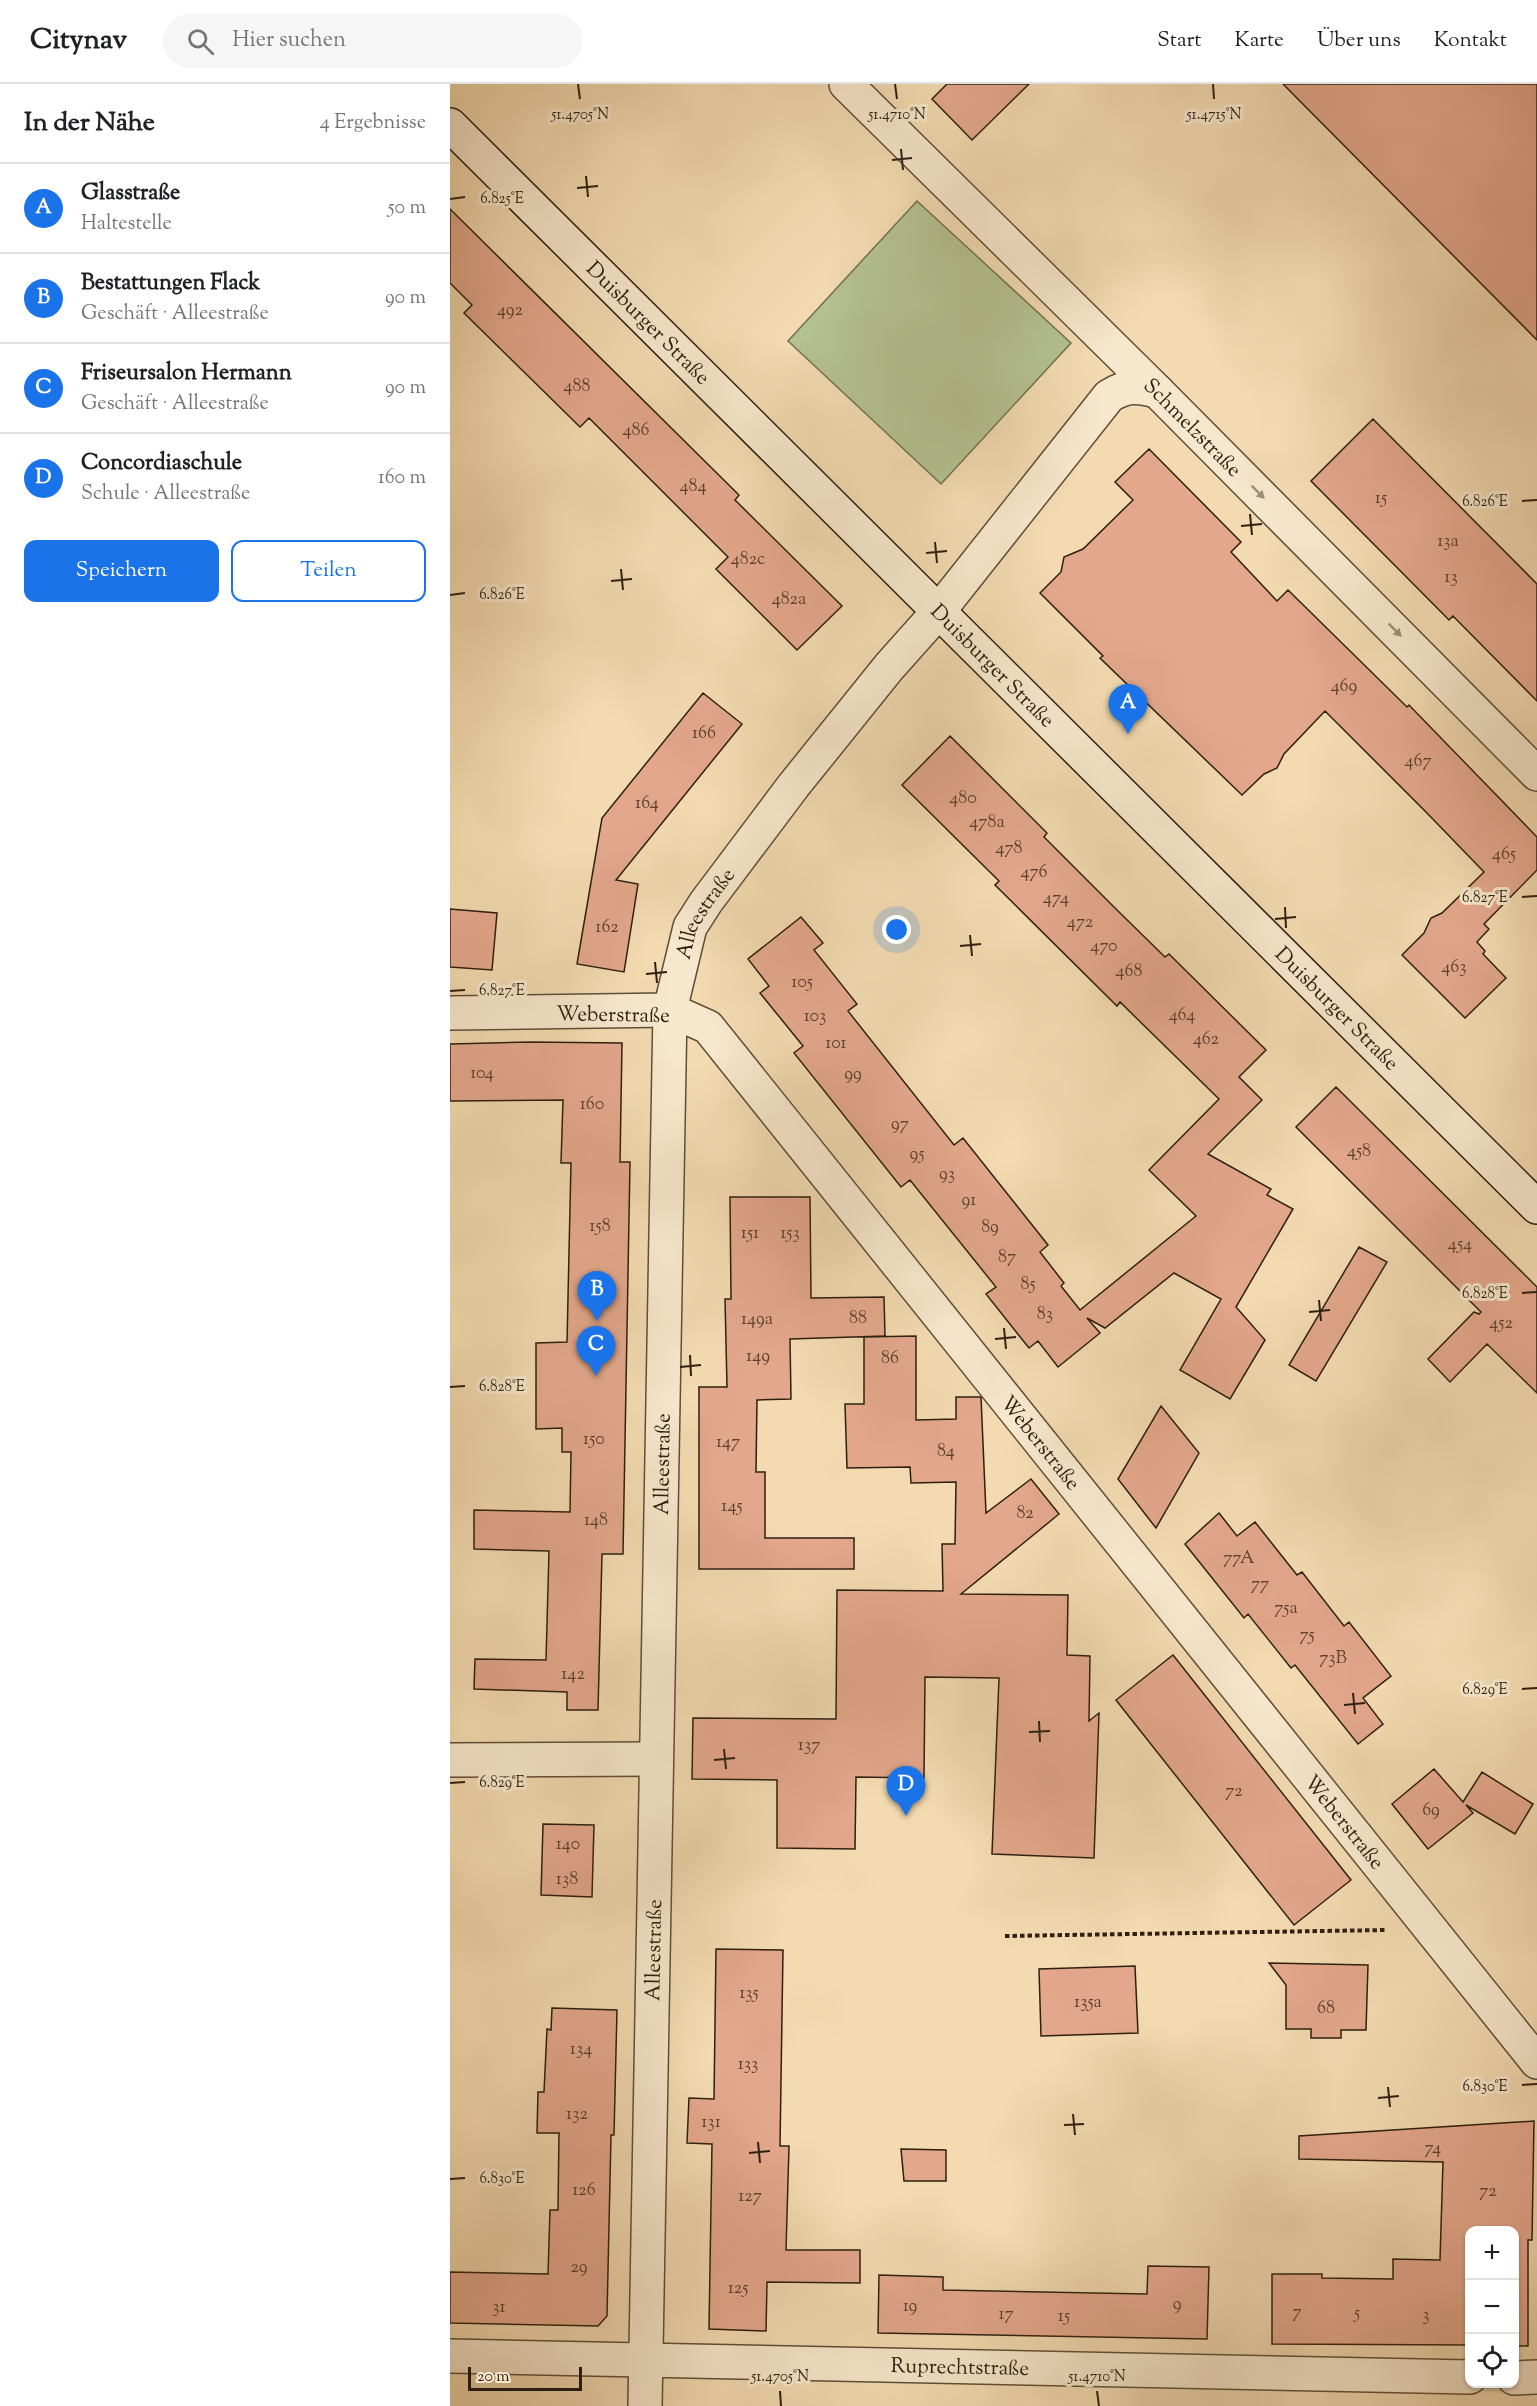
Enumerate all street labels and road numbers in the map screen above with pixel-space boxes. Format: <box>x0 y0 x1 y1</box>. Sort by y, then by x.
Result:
street label: Duisburger Straße <box>578 255 716 393</box>
street label: Schmelzstraße <box>1136 372 1248 485</box>
street label: Duisburger Straße <box>923 598 1060 736</box>
street label: Alleestraße <box>670 862 743 963</box>
street label: Duisburger Straße <box>1267 941 1405 1078</box>
street label: Weberstraße <box>556 1000 670 1032</box>
street label: Weberstraße <box>992 1390 1087 1498</box>
street label: Alleestraße <box>648 1413 680 1515</box>
street label: Weberstraße <box>1296 1769 1390 1877</box>
street label: Alleestraße <box>639 1899 671 2001</box>
street label: Ruprechtstraße <box>890 2352 1029 2385</box>

